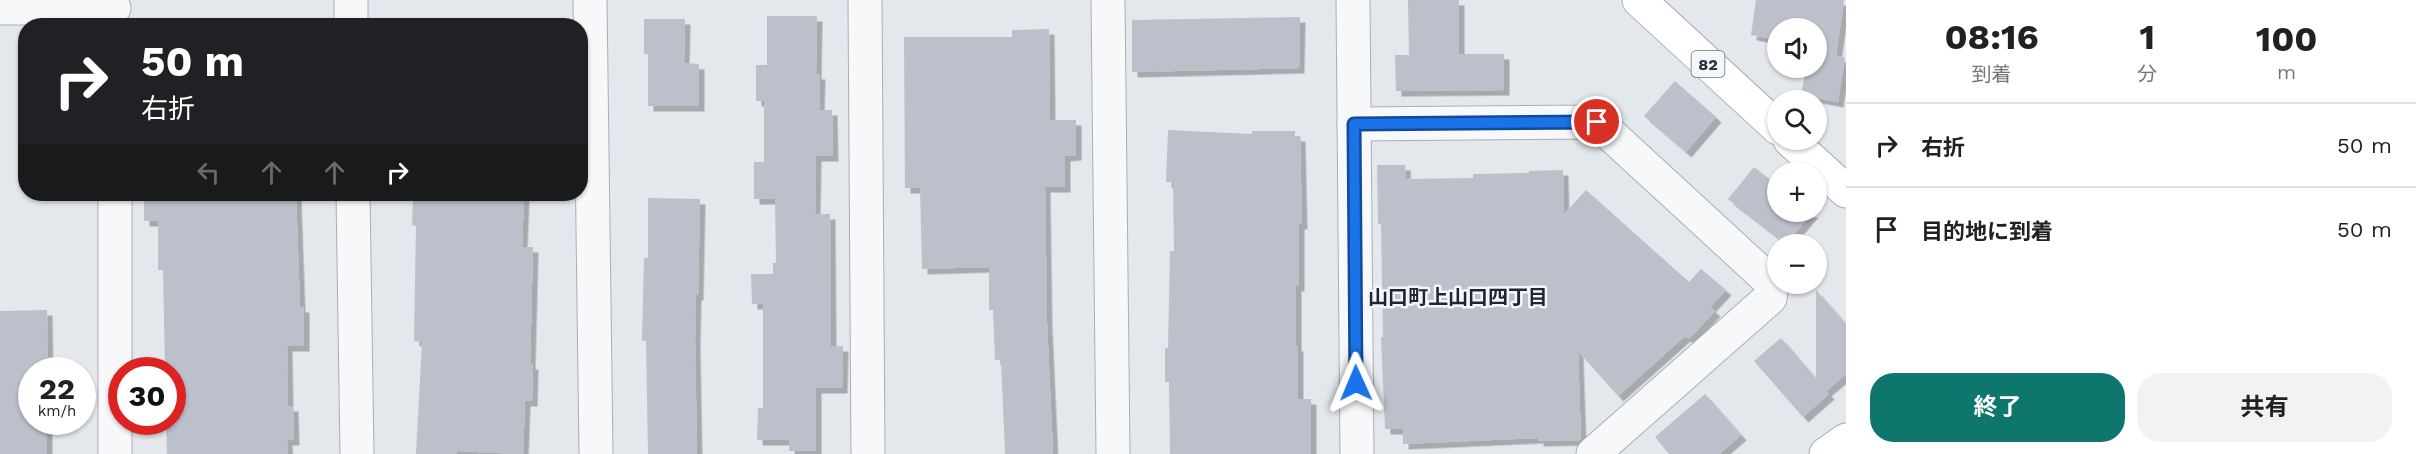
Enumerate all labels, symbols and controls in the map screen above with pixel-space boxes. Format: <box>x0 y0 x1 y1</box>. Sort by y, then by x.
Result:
text: 08:16 <box>1944 16 2039 58</box>
text: 1 <box>2139 16 2155 58</box>
map controls <box>1767 18 1827 294</box>
button: sound <box>1767 18 1827 78</box>
text: 100 <box>2256 18 2318 60</box>
text: 50 m <box>141 37 244 86</box>
icon: right <box>42 42 120 120</box>
road number: 82 <box>1692 51 1724 77</box>
text: m <box>2277 60 2296 84</box>
text: 到着 <box>1972 62 2012 86</box>
text: 分 <box>2137 62 2157 86</box>
button: search <box>1767 90 1827 150</box>
text: 右折 <box>141 93 195 125</box>
pin <box>1571 96 1622 147</box>
icon: arrive <box>1580 105 1613 138</box>
icon: right <box>1870 129 1903 162</box>
text: 50 m <box>2337 133 2392 158</box>
text: 右折 <box>1921 135 1965 160</box>
icon: left <box>192 156 225 189</box>
icon: ahead <box>255 156 288 189</box>
icon: ahead <box>318 156 351 189</box>
icon: right <box>381 156 414 189</box>
button: + <box>1767 162 1827 222</box>
icon: arrive <box>1870 213 1903 246</box>
text: 50 m <box>2337 217 2392 242</box>
text: 目的地に到着 <box>1921 219 2053 244</box>
button: − <box>1767 234 1827 294</box>
district label: 山口町上山口四丁目 <box>1368 285 1548 309</box>
position arrow <box>1324 351 1388 415</box>
speed limit sign: 30 <box>108 357 186 435</box>
text: 22 <box>39 371 75 406</box>
button: 終了 <box>1870 373 2125 442</box>
button: 共有 <box>2137 373 2392 442</box>
text: km/h <box>38 402 76 420</box>

